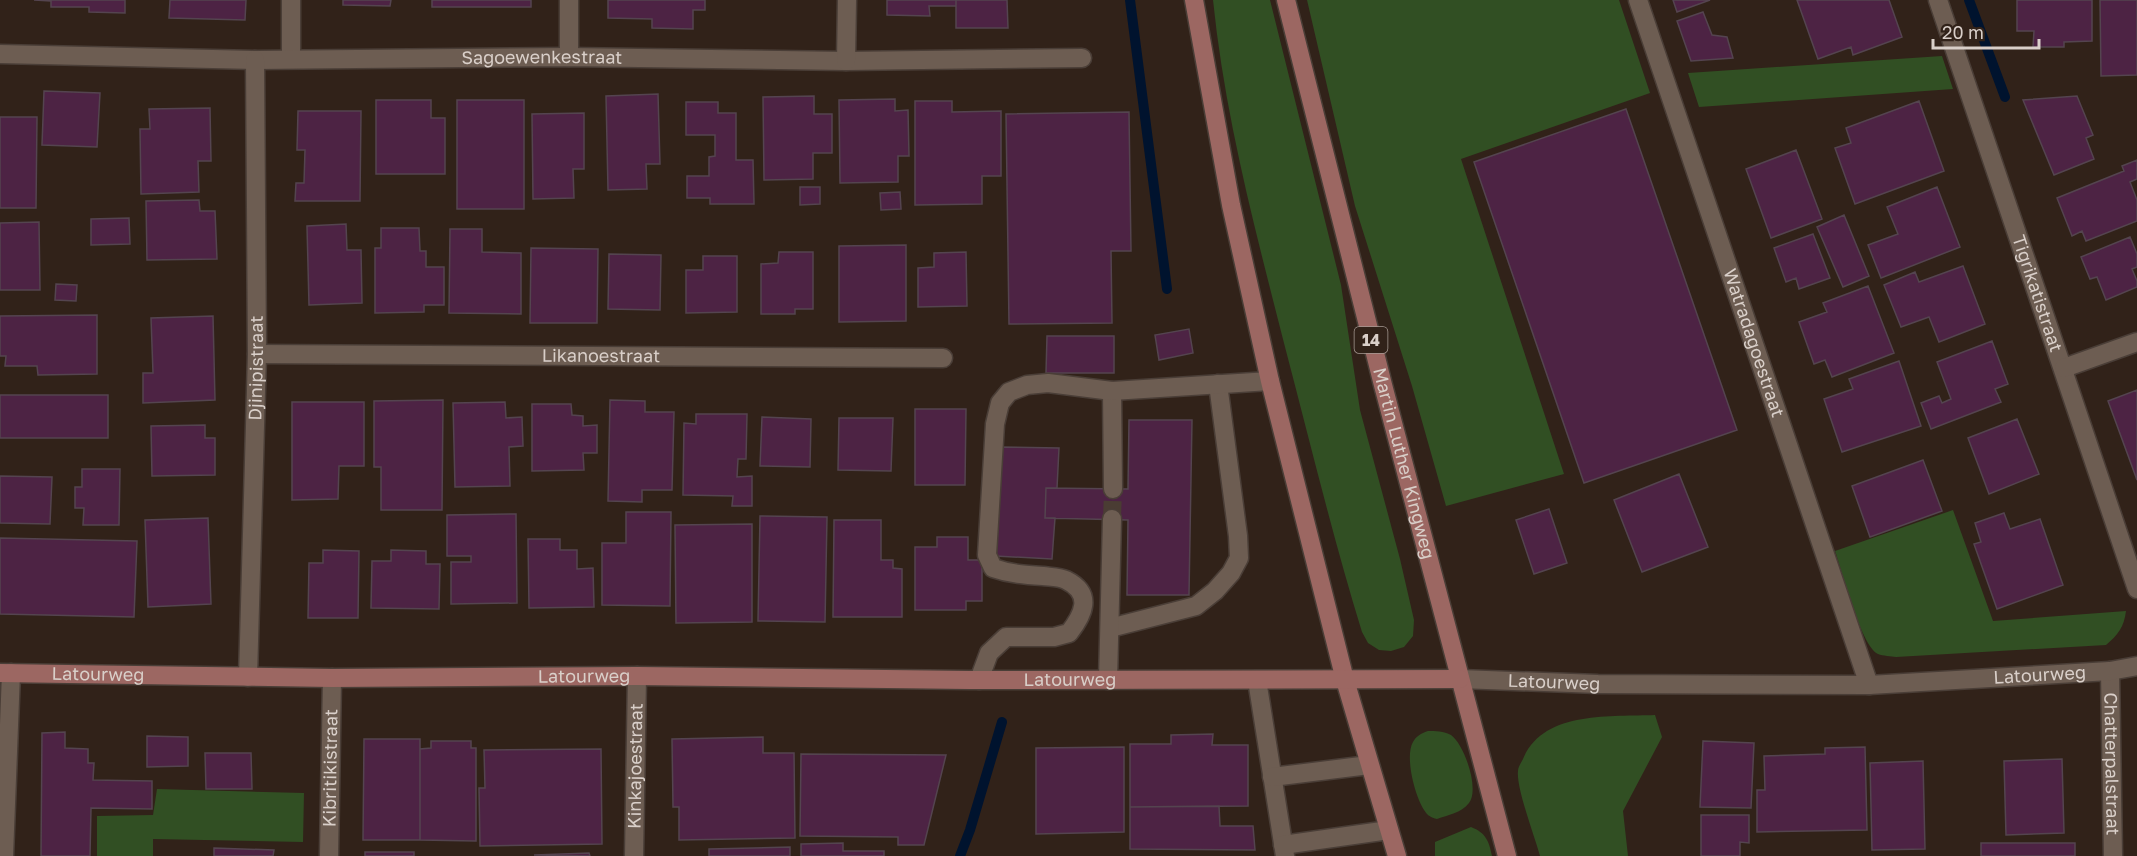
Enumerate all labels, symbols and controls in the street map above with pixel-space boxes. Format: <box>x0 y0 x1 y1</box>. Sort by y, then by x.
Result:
scale bar <box>1933 12 2040 50</box>
text: 20 m <box>1942 21 1984 43</box>
street label: Sagoewenkestraat <box>461 45 623 68</box>
street label: Tigrikatistraat <box>2008 232 2068 355</box>
street label: Watradagoestraat <box>1719 266 1790 420</box>
street label: Djinipistraat <box>243 316 267 421</box>
road number: 14 <box>1354 327 1388 353</box>
street label: Likanoestraat <box>542 344 660 366</box>
street label: Martin Luther Kingweg <box>1369 365 1440 561</box>
street label: Latourweg <box>1993 660 2086 688</box>
street label: Latourweg <box>51 662 145 685</box>
street label: Latourweg <box>538 664 630 687</box>
street label: Latourweg <box>1024 668 1116 690</box>
street label: Latourweg <box>1507 669 1601 694</box>
street label: Chatterpalstraat <box>2100 692 2125 836</box>
street label: Kinkajoestraat <box>622 703 647 829</box>
street label: Kibritikistraat <box>317 709 341 827</box>

